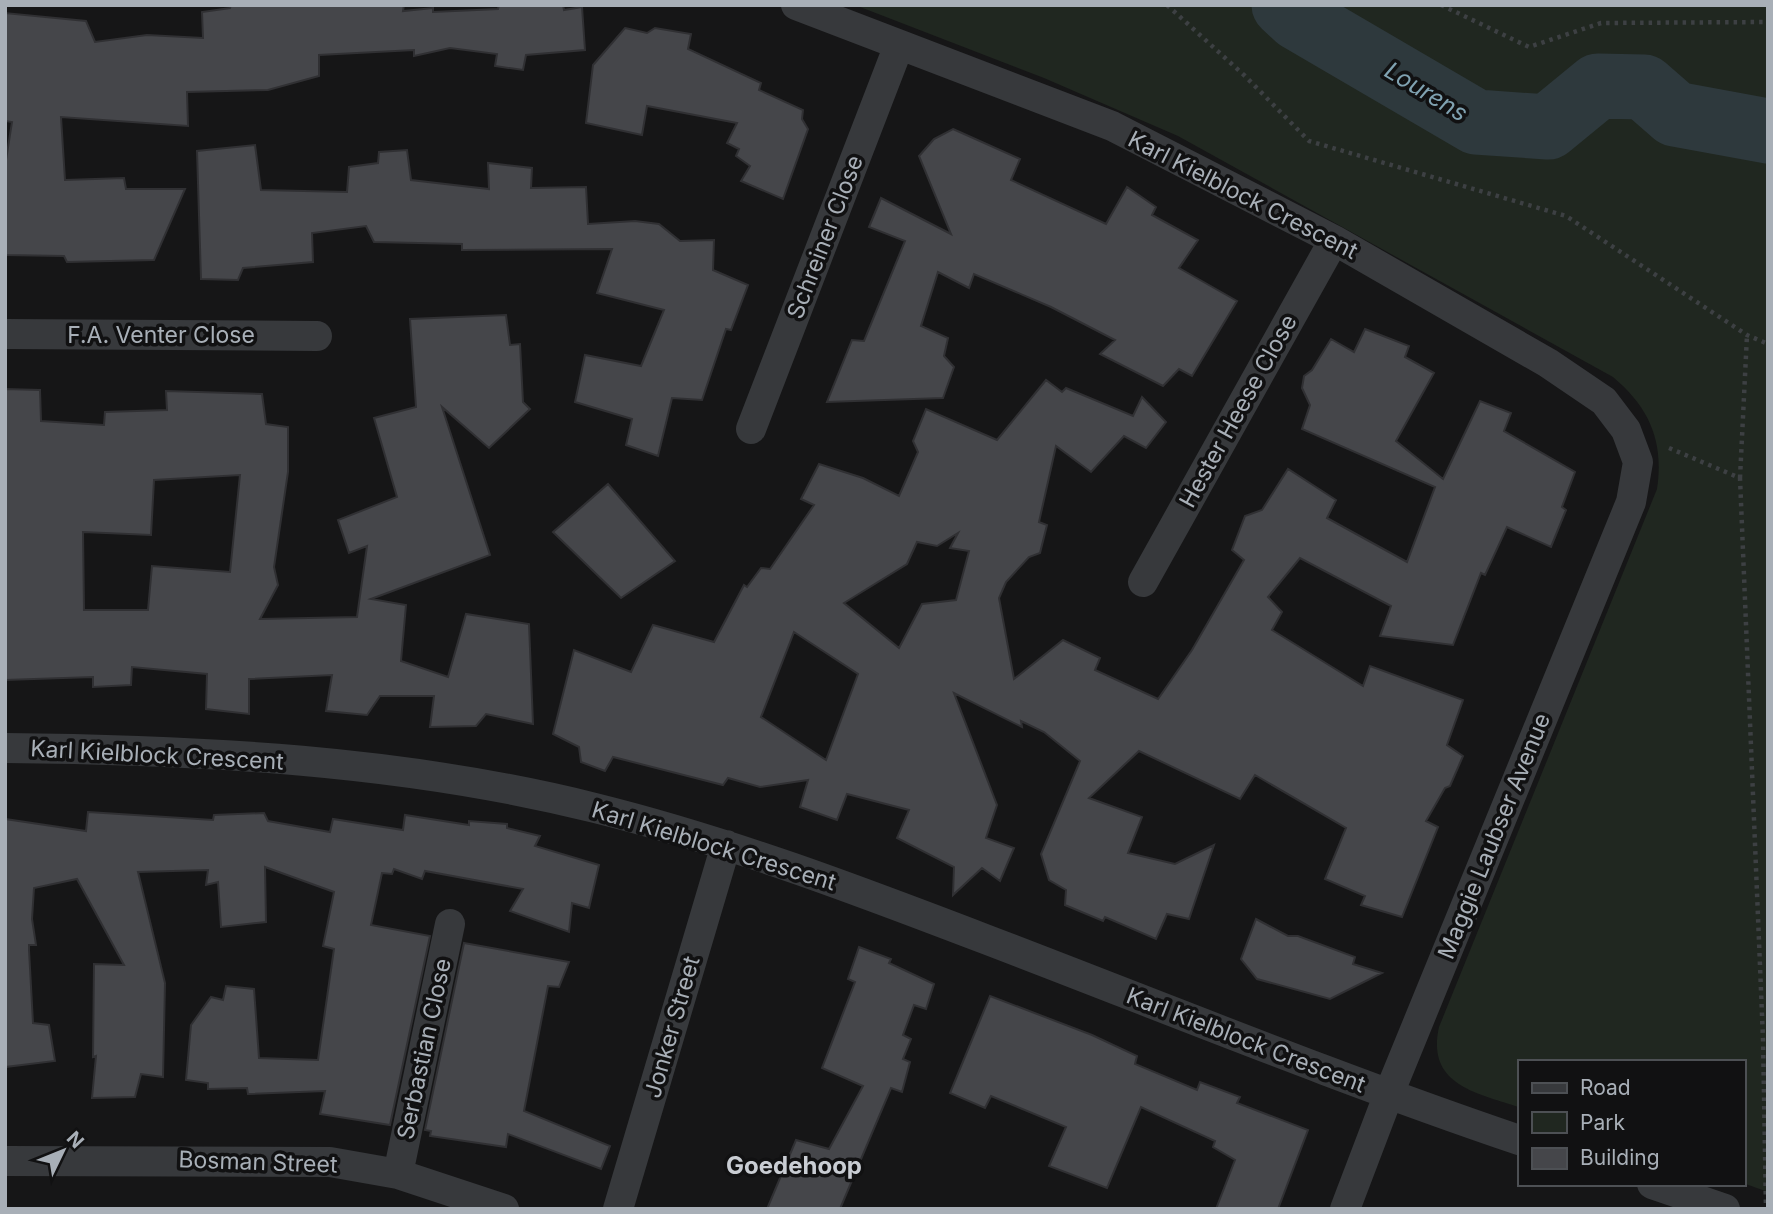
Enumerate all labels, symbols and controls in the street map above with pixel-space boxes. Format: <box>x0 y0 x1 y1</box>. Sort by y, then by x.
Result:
water label: Lourens <box>1380 56 1473 128</box>
street label: Karl Kielblock Crescent <box>1124 125 1363 265</box>
street label: Schreiner Close <box>781 151 869 323</box>
street label: Hester Heese Close <box>1173 310 1303 512</box>
street label: F.A. Venter Close <box>67 321 255 349</box>
street label: Maggie Laubser Avenue <box>1432 709 1556 963</box>
street label: Karl Kielblock Crescent <box>30 734 285 776</box>
street label: Karl Kielblock Crescent <box>589 796 840 897</box>
street label: Jonker Street <box>638 952 706 1101</box>
street label: Serbastian Close <box>391 956 457 1142</box>
street label: Karl Kielblock Crescent <box>1123 981 1370 1099</box>
legend <box>1518 1060 1745 1186</box>
text: Road <box>1580 1075 1631 1100</box>
text: Park <box>1580 1110 1625 1135</box>
north arrow <box>28 1116 98 1186</box>
text: N <box>62 1127 88 1153</box>
street label: Bosman Street <box>178 1145 338 1179</box>
text: Building <box>1580 1145 1660 1170</box>
district label: Goedehoop <box>726 1151 862 1180</box>

